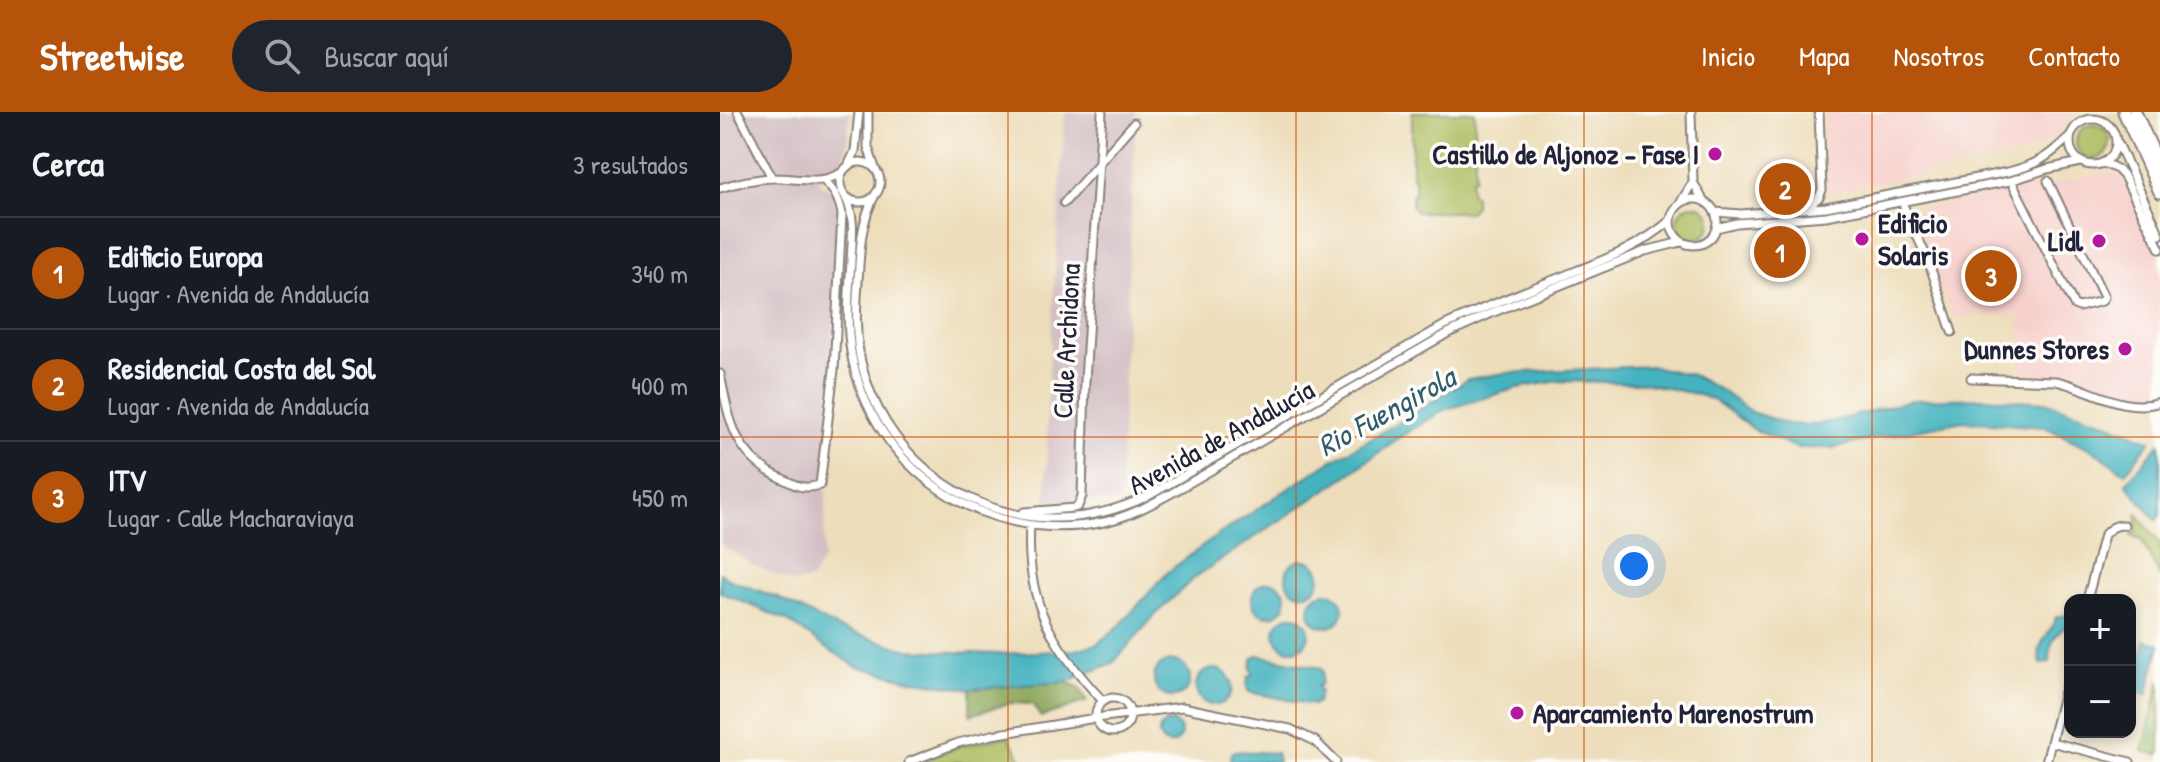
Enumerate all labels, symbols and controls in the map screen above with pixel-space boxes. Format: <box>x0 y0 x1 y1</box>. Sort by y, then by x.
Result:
search box <box>232 20 792 92</box>
text: Streetwise <box>40 30 184 82</box>
icon: search <box>260 34 304 78</box>
text: Buscar aquí <box>324 36 449 76</box>
text: Inicio <box>1701 37 1755 75</box>
text: Mapa <box>1799 37 1850 75</box>
text: Nosotros <box>1894 37 1984 75</box>
text: Contacto <box>2028 37 2120 75</box>
place label: Castillo de Aljonoz - Fase I <box>1432 135 1699 173</box>
text: Cerca <box>32 141 104 187</box>
marker: Castillo de Aljonoz - Fase I <box>1706 145 1724 163</box>
text: 3 resultados <box>573 147 688 182</box>
pin: 2 <box>1759 159 1811 219</box>
place label: Edificio Solaris <box>1878 204 1949 274</box>
pin: 1 <box>1754 222 1806 282</box>
place label: Lidl <box>2048 222 2084 260</box>
marker: Edificio Solaris <box>1853 230 1871 248</box>
marker: Lidl <box>2090 232 2108 250</box>
text: Edificio Europa <box>108 236 263 276</box>
pin: 3 <box>1965 246 2017 306</box>
text: 1 <box>53 256 63 291</box>
text: 340 m <box>631 256 688 291</box>
street label: Calle Archidona <box>1043 263 1089 419</box>
text: Lugar · Avenida de Andalucía <box>108 276 369 311</box>
place label: Dunnes Stores <box>1964 330 2109 368</box>
marker: Dunnes Stores <box>2116 340 2134 358</box>
text: Residencial Costa del Sol <box>108 348 375 388</box>
water label: Rio Fuengirola <box>1310 355 1465 466</box>
text: 2 <box>52 368 64 403</box>
text: 400 m <box>631 368 688 403</box>
street label: Avenida de Andalucía <box>1121 370 1321 504</box>
text: Lugar · Avenida de Andalucía <box>108 388 369 423</box>
text: ITV <box>108 460 146 500</box>
text: 3 <box>52 480 64 515</box>
text: 450 m <box>632 480 688 515</box>
text: Lugar · Calle Macharaviaya <box>108 500 354 535</box>
your location <box>1614 546 1654 586</box>
map controls <box>2064 594 2136 738</box>
button: + <box>2064 594 2136 666</box>
button: − <box>2064 666 2136 738</box>
place label: Aparcamiento Marenostrum <box>1533 694 1814 733</box>
marker: Aparcamiento Marenostrum <box>1508 704 1526 722</box>

